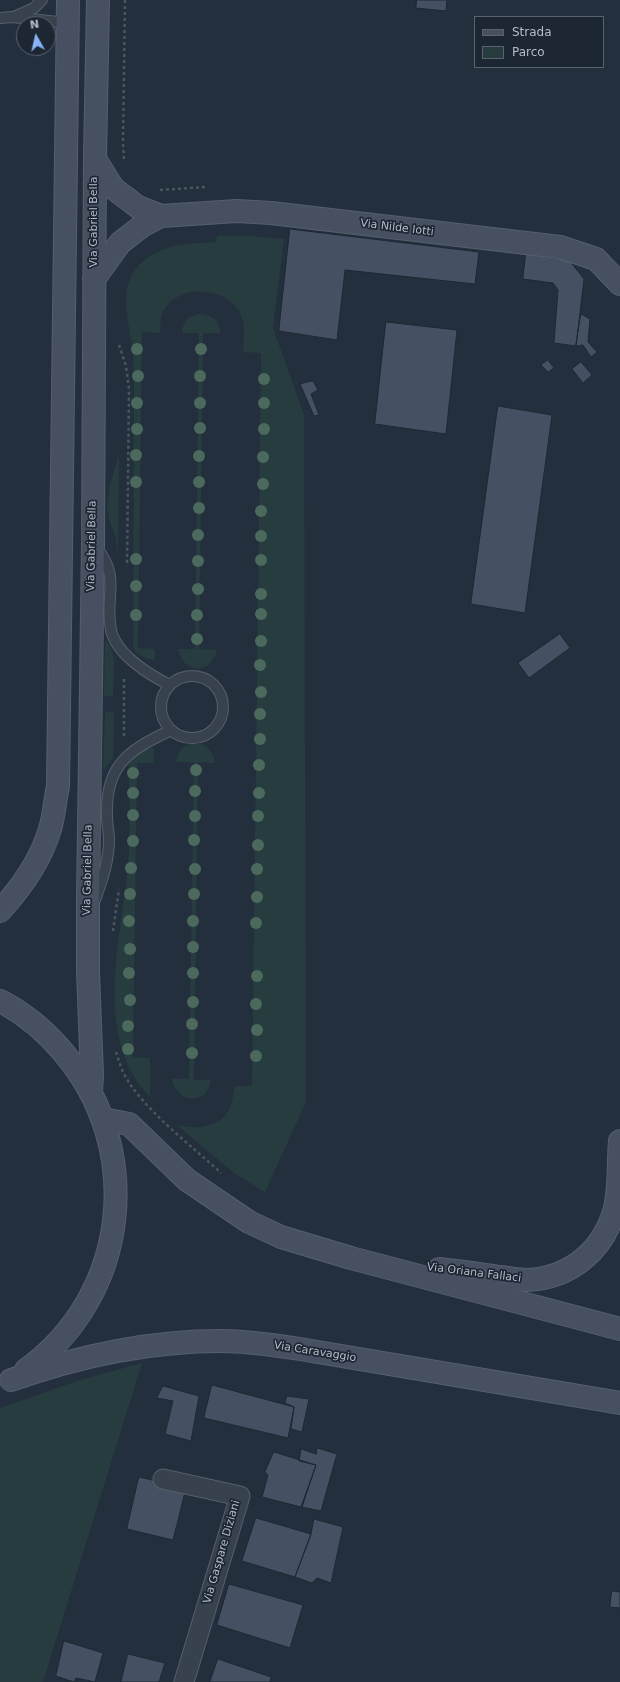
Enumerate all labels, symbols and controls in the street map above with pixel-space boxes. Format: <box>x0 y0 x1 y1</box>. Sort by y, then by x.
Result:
north arrow <box>16 16 56 56</box>
legend <box>474 16 604 68</box>
text: N <box>29 18 40 32</box>
text: Strada <box>512 25 552 39</box>
text: Parco <box>512 45 545 59</box>
street label: Via Gabriel Bella <box>87 177 101 267</box>
street label: Via Nilde Iotti <box>360 217 434 239</box>
street label: Via Gabriel Bella <box>85 500 99 592</box>
street label: Via Gabriel Bella <box>81 824 95 916</box>
street label: Via Oriana Fallaci <box>426 1261 522 1285</box>
street label: Via Caravaggio <box>273 1339 357 1365</box>
street label: Via Gaspare Diziani <box>201 1499 243 1605</box>

